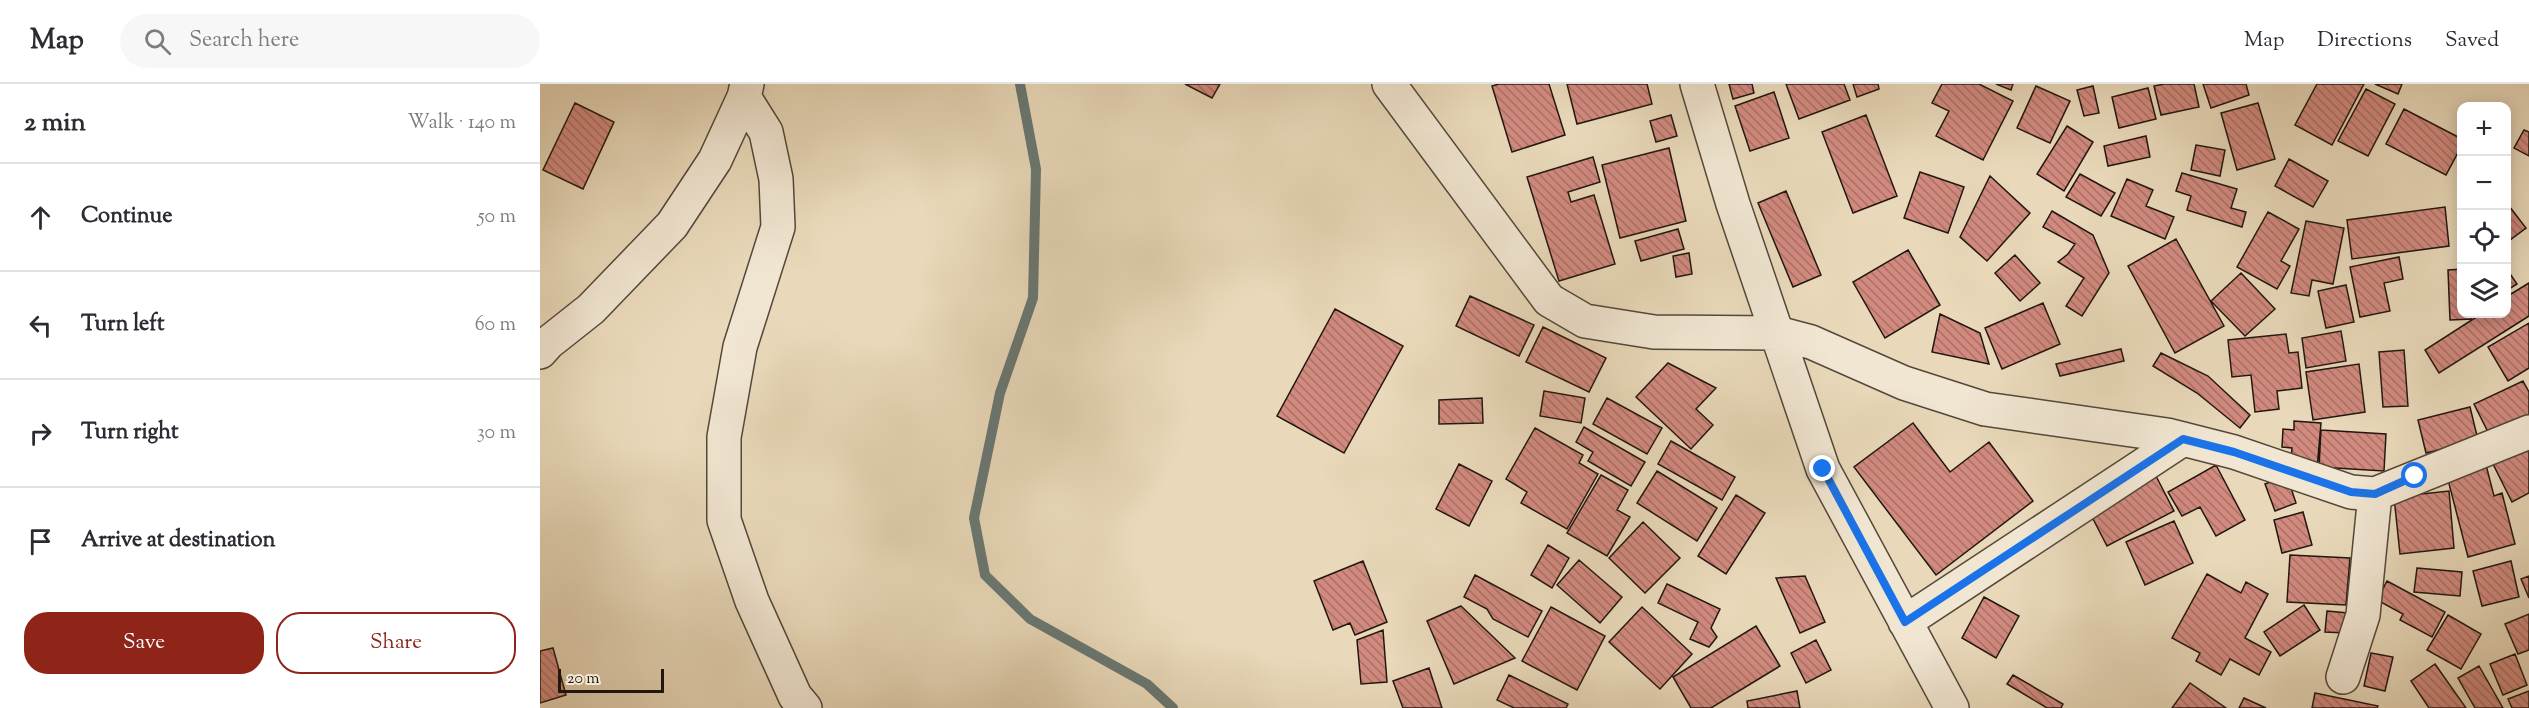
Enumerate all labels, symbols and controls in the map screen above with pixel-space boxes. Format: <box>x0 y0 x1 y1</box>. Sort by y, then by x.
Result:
search box <box>120 14 540 68</box>
text: Map <box>30 21 84 61</box>
icon: search <box>141 25 174 58</box>
text: Search here <box>189 25 299 57</box>
text: Map <box>2244 26 2284 56</box>
text: Directions <box>2317 26 2412 56</box>
text: Saved <box>2445 26 2499 56</box>
map controls <box>2457 102 2511 318</box>
button: + <box>2457 102 2511 156</box>
text: 2 min <box>24 105 86 142</box>
text: Walk · 140 m <box>407 109 516 138</box>
button: − <box>2457 156 2511 210</box>
icon: ahead <box>24 201 57 234</box>
text: Continue <box>81 201 172 233</box>
text: 50 m <box>478 203 516 232</box>
button: locate <box>2457 210 2511 264</box>
button: layers <box>2457 264 2511 318</box>
icon: left <box>24 309 57 342</box>
text: Turn left <box>81 309 164 341</box>
text: 60 m <box>475 311 516 340</box>
icon: right <box>24 417 57 450</box>
text: Turn right <box>81 417 178 449</box>
text: 30 m <box>477 419 516 448</box>
route end <box>1809 455 1835 481</box>
route start <box>2401 462 2427 488</box>
icon: arrive <box>24 525 57 558</box>
text: Arrive at destination <box>81 525 276 557</box>
button: Save <box>24 612 264 674</box>
button: Share <box>276 612 516 674</box>
scale bar <box>558 666 664 694</box>
text: 20 m <box>567 668 600 691</box>

